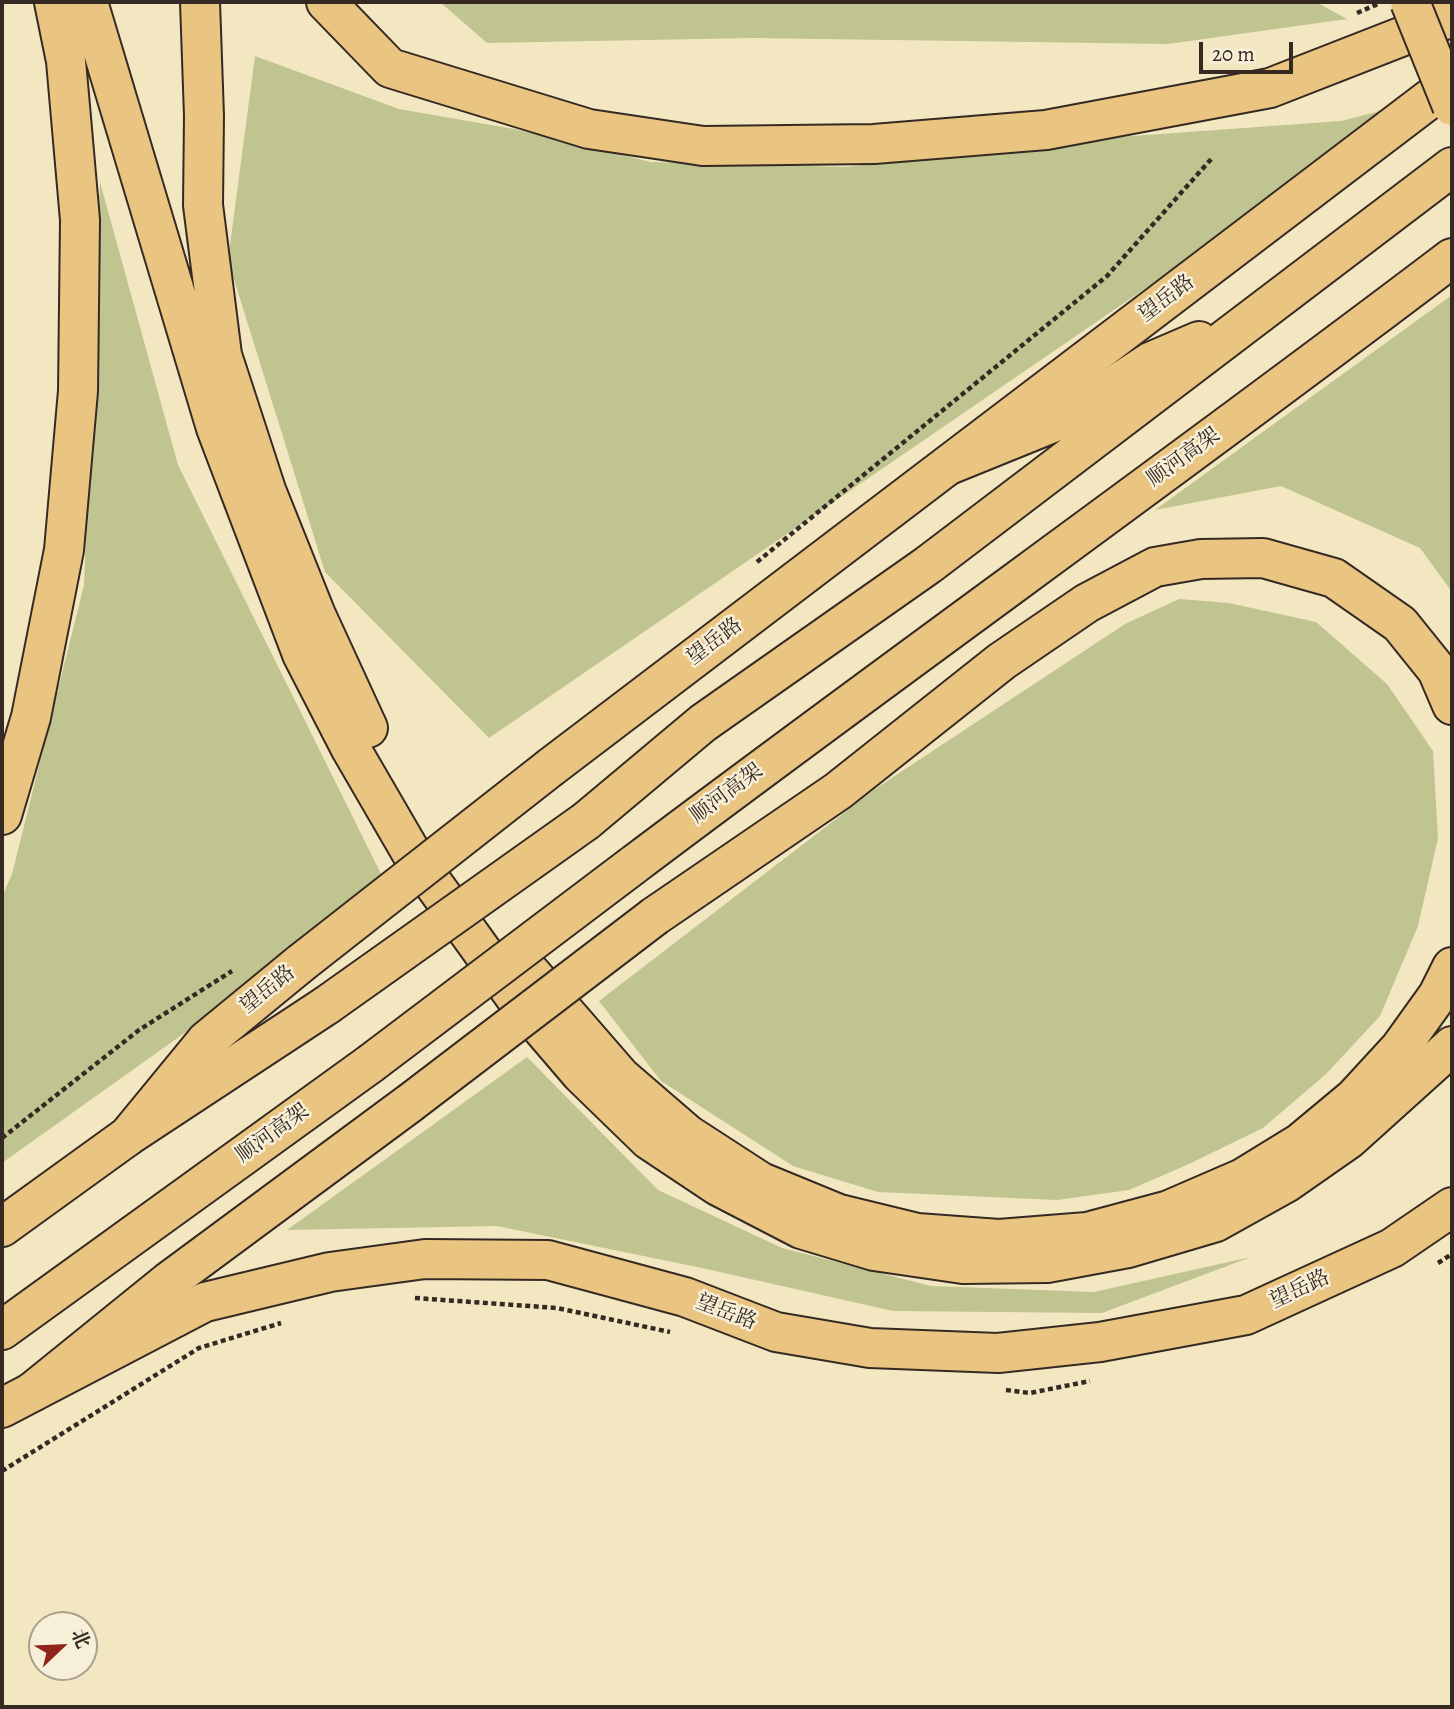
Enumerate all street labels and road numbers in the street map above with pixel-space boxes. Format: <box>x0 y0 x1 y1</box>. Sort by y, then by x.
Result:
street label: 望岳路 <box>1134 270 1200 328</box>
street label: 顺河高架 <box>1143 423 1225 493</box>
street label: 望岳路 <box>682 613 748 671</box>
street label: 顺河高架 <box>686 759 768 829</box>
street label: 望岳路 <box>236 960 300 1020</box>
street label: 顺河高架 <box>232 1099 314 1169</box>
street label: 望岳路 <box>1266 1265 1334 1315</box>
street label: 望岳路 <box>692 1290 760 1336</box>

